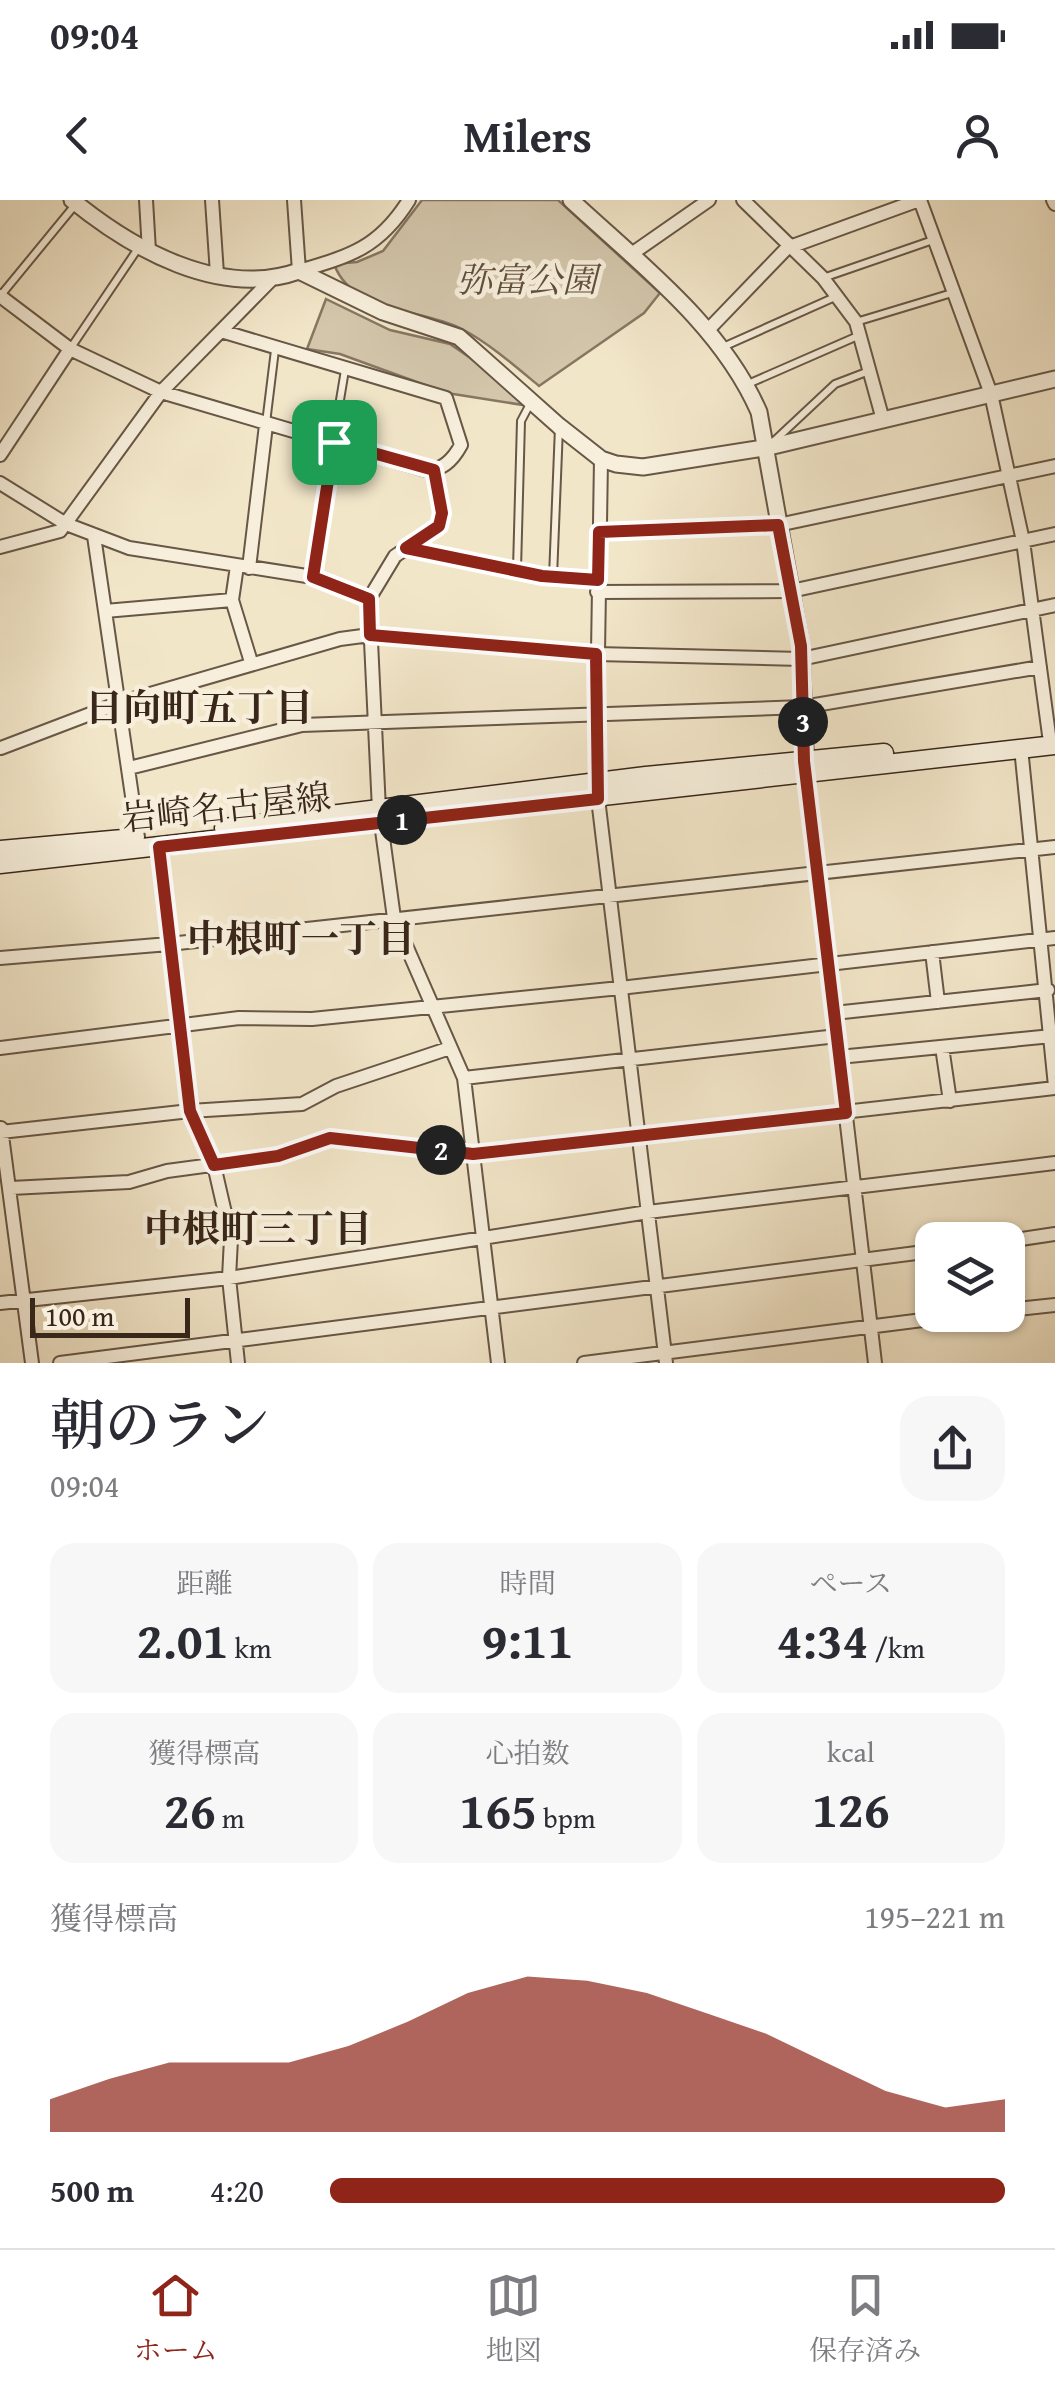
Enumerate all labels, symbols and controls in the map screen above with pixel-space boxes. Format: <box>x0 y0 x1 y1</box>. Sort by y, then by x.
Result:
text: 09:04 <box>50 7 140 63</box>
text: Milers <box>463 103 592 168</box>
icon: back <box>50 108 105 163</box>
icon: person <box>950 108 1005 163</box>
park label: 弥富公園 <box>457 254 602 305</box>
pin <box>292 400 377 485</box>
icon: arrive <box>307 415 362 470</box>
district label: 日向町五丁目 <box>85 679 313 735</box>
pin: 3 <box>778 697 828 747</box>
text: 3 <box>796 701 810 742</box>
street label: 岩崎名古屋線 <box>119 771 333 843</box>
pin: 1 <box>377 795 427 845</box>
text: 1 <box>395 799 409 840</box>
district label: 中根町一丁目 <box>187 910 415 966</box>
pin: 2 <box>416 1125 466 1175</box>
text: 2 <box>434 1129 448 1170</box>
district label: 中根町三丁目 <box>144 1200 372 1256</box>
map controls <box>915 1222 1025 1332</box>
button: layers <box>915 1222 1025 1332</box>
scale bar <box>30 1293 190 1338</box>
text: 100 m <box>45 1295 114 1336</box>
text: 朝のラン <box>50 1384 270 1464</box>
button: share <box>900 1396 1005 1501</box>
text: 09:04 <box>50 1462 119 1509</box>
text: 距離 <box>176 1562 232 1603</box>
text: 時間 <box>499 1562 556 1603</box>
text: ペース <box>810 1562 892 1603</box>
text: 2.01 <box>137 1603 228 1676</box>
text: 9:11 <box>482 1603 573 1676</box>
text: 4:34 <box>777 1603 869 1676</box>
text: km <box>228 1627 272 1668</box>
text: /km <box>869 1627 925 1668</box>
text: kcal <box>827 1731 875 1772</box>
text: 獲得標高 <box>148 1732 260 1773</box>
text: 心拍数 <box>485 1732 570 1773</box>
text: 126 <box>812 1772 890 1845</box>
text: 26 <box>164 1773 216 1846</box>
text: 165 <box>459 1773 537 1846</box>
text: m <box>216 1797 245 1838</box>
text: bpm <box>537 1797 596 1838</box>
text: 195–221 m <box>864 1893 1005 1940</box>
text: 獲得標高 <box>50 1895 178 1942</box>
text: 500 m <box>50 2167 134 2214</box>
text: 4:20 <box>210 2167 264 2214</box>
tab: ホーム <box>134 2268 218 2370</box>
tab: 地図 <box>485 2268 541 2370</box>
tab: 保存済み <box>809 2268 921 2370</box>

